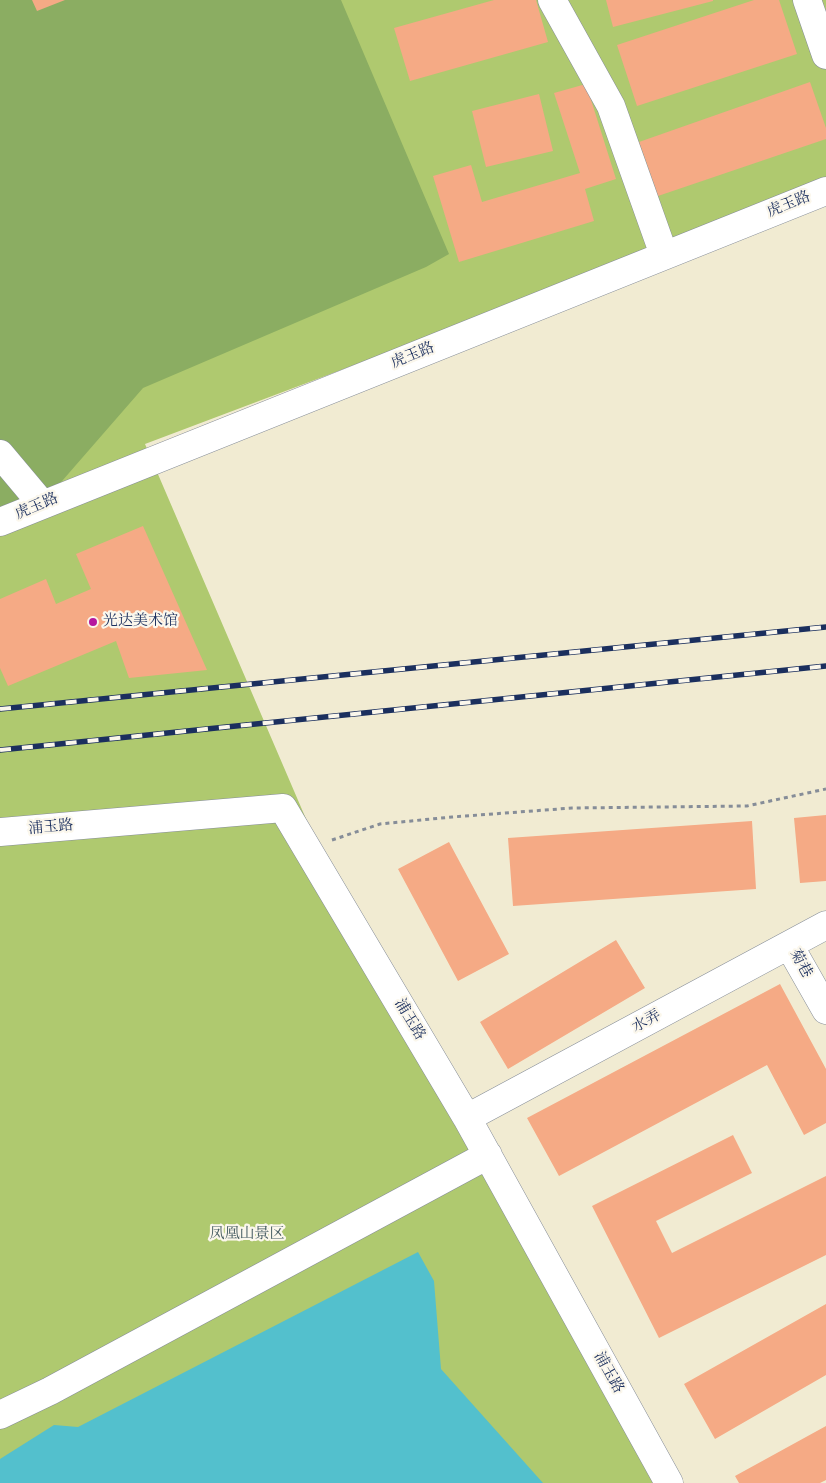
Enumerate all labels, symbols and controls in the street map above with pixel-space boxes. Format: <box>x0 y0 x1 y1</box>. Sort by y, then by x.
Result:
street label: 虎玉路 <box>765 188 813 222</box>
street label: 虎玉路 <box>389 339 437 373</box>
street label: 虎玉路 <box>13 490 61 524</box>
place label: 光达美术馆 <box>103 613 178 631</box>
marker: 光达美术馆 <box>87 616 99 628</box>
street label: 浦玉路 <box>28 817 74 839</box>
street label: 菊巷 <box>785 947 815 981</box>
street label: 浦玉路 <box>390 996 428 1044</box>
street label: 水弄 <box>630 1007 664 1037</box>
park label: 凤凰山景区 <box>210 1226 284 1244</box>
street label: 浦玉路 <box>589 1349 627 1397</box>

